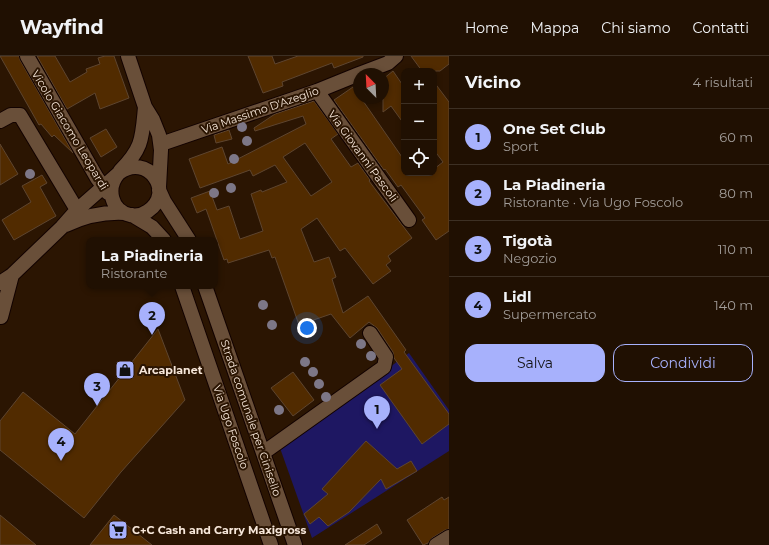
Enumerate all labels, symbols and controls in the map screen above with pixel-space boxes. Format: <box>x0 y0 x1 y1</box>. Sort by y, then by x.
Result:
text: Wayfind <box>20 16 104 39</box>
text: Home <box>465 19 508 37</box>
text: Mappa <box>530 19 579 37</box>
text: Chi siamo <box>601 19 671 37</box>
text: Contatti <box>693 19 749 37</box>
street label: Vicolo Giacomo Leopardi <box>29 68 111 192</box>
north arrow <box>353 68 389 104</box>
map controls <box>401 68 437 176</box>
button: + <box>401 68 437 104</box>
text: Vicino <box>465 72 521 92</box>
text: 4 risultati <box>692 74 753 90</box>
street label: Via Massimo D'Azeglio <box>200 83 321 137</box>
button: − <box>401 104 437 140</box>
street label: Via Giovanni Pascoli <box>325 108 401 204</box>
text: One Set Club <box>503 119 606 138</box>
text: 1 <box>475 129 481 145</box>
text: 60 m <box>719 129 753 145</box>
text: Sport <box>503 138 539 154</box>
button: locate <box>401 140 437 176</box>
text: La Piadineria <box>503 175 605 194</box>
text: 2 <box>474 185 482 201</box>
text: 80 m <box>719 185 753 201</box>
text: Ristorante · Via Ugo Foscolo <box>503 194 683 210</box>
text: Tigotà <box>503 231 553 250</box>
popup <box>86 237 218 289</box>
text: 3 <box>474 241 482 257</box>
text: 110 m <box>718 241 753 257</box>
text: La Piadineria <box>101 246 203 265</box>
text: Negozio <box>503 250 557 266</box>
text: Ristorante <box>101 265 167 281</box>
text: Lidl <box>503 287 531 306</box>
text: 4 <box>474 297 482 313</box>
text: 140 m <box>714 297 753 313</box>
pin: 2 <box>139 302 165 335</box>
text: Supermercato <box>503 306 596 322</box>
your location <box>297 318 317 338</box>
street label: Strada comunale per Cinisello <box>218 338 284 498</box>
button: Salva <box>465 344 605 382</box>
button: Condividi <box>613 344 753 382</box>
shop icon: Arcaplanet <box>114 359 136 381</box>
place label: Arcaplanet <box>138 363 203 377</box>
pin: 3 <box>84 373 110 406</box>
street label: Via Ugo Foscolo <box>210 383 252 471</box>
pin: 1 <box>364 396 390 429</box>
pin: 4 <box>48 428 74 461</box>
supermarket icon: C+C Cash and Carry Maxigross <box>107 519 129 541</box>
place label: C+C Cash and Carry Maxigross <box>132 523 306 537</box>

